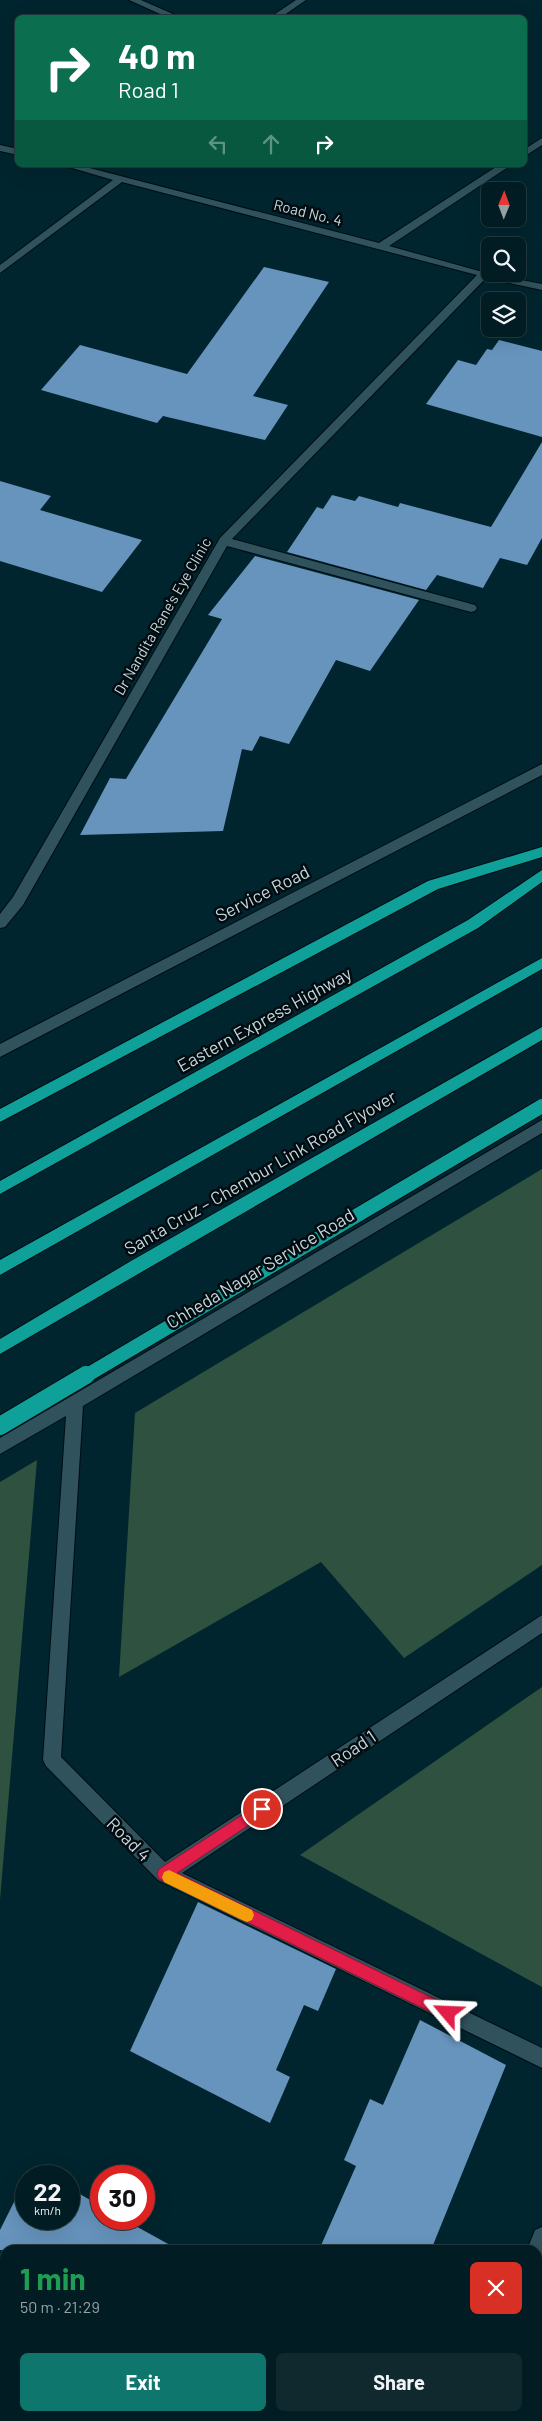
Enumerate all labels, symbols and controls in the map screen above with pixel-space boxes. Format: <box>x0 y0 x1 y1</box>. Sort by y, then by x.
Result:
text: 40 m <box>118 34 195 76</box>
icon: right <box>35 35 100 100</box>
text: Road 1 <box>118 76 179 102</box>
icon: left <box>204 130 232 158</box>
icon: ahead <box>257 130 285 158</box>
icon: right <box>310 130 338 158</box>
north arrow <box>481 182 526 228</box>
map controls <box>481 182 526 337</box>
street label: Road No. 4 <box>272 195 344 229</box>
button: search <box>481 237 526 282</box>
button: layers <box>481 292 526 337</box>
street label: Dr Nandita Rane's Eye Clinic <box>109 534 215 698</box>
street label: Service Road <box>211 860 313 926</box>
street label: Eastern Express Highway <box>173 962 355 1076</box>
street label: Santa Cruz – Chembur Link Road Flyover <box>120 1085 400 1259</box>
street label: Chheda Nagar Service Road <box>162 1203 358 1333</box>
street label: Road 1 <box>326 1725 380 1771</box>
pin <box>241 1788 283 1830</box>
icon: arrive <box>248 1795 276 1823</box>
street label: Road 4 <box>102 1812 156 1866</box>
position arrow <box>421 1986 473 2038</box>
speed limit sign: 30 <box>90 2165 155 2230</box>
text: 22 <box>33 2176 62 2206</box>
text: km/h <box>34 2203 61 2217</box>
text: 1 min <box>20 2260 86 2296</box>
button: close <box>470 2262 522 2314</box>
text: 50 m · 21:29 <box>20 2297 100 2316</box>
button: Exit <box>20 2353 266 2411</box>
button: Share <box>276 2353 522 2411</box>

